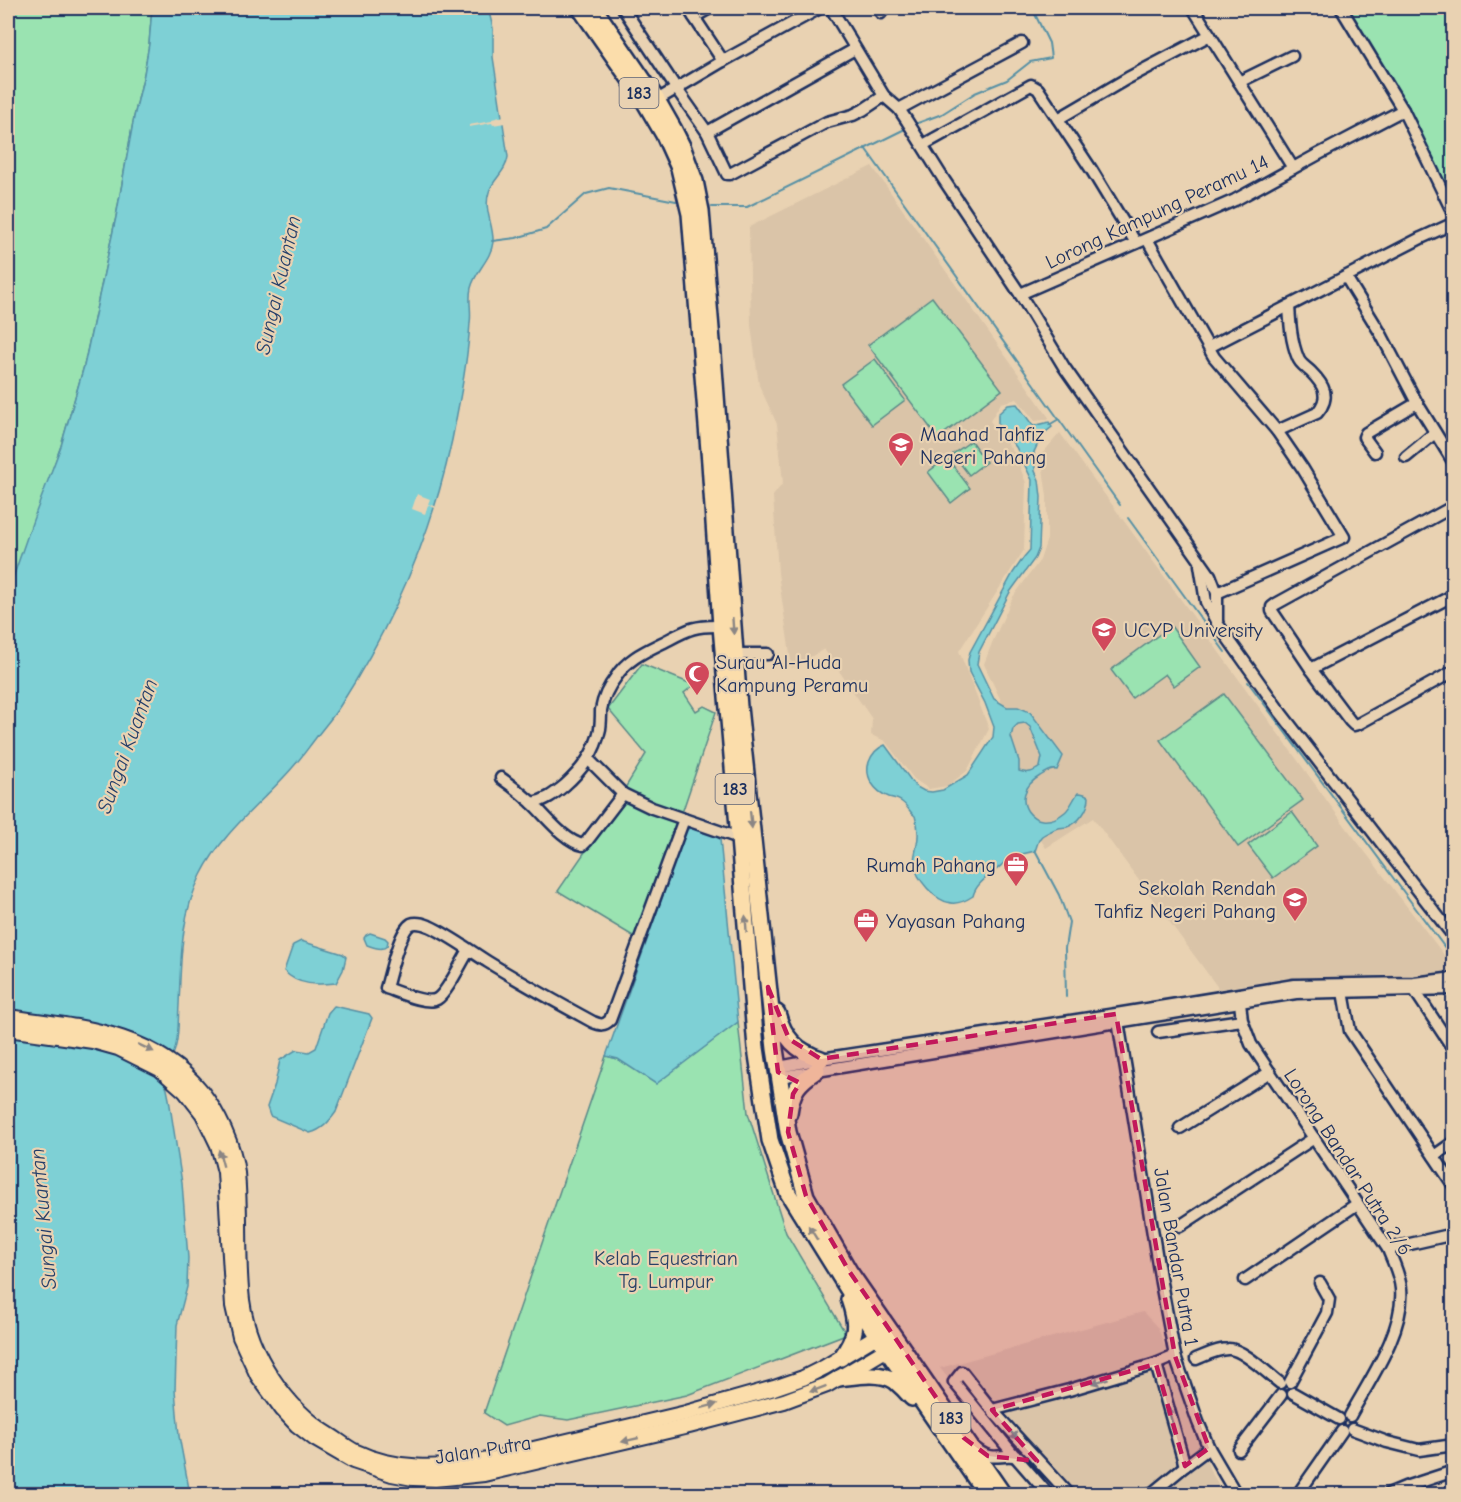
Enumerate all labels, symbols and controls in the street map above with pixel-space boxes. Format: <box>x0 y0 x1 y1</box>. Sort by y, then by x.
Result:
road number: 183 <box>620 78 658 108</box>
street label: Lorong Kampung Peramu 14 <box>1042 150 1272 274</box>
water label: Sungai Kuantan <box>250 213 306 357</box>
place label: Maahad Tahfiz Negeri Pahang <box>920 423 1046 469</box>
school or university icon: Maahad Tahfiz Negeri Pahang <box>886 430 916 468</box>
school or university icon: UCYP University <box>1089 615 1119 653</box>
one-way arrow <box>728 616 738 635</box>
place label: UCYP University <box>1124 619 1263 642</box>
place label: Surau Al-Huda Kampung Peramu <box>716 651 868 697</box>
mosque icon: Surau Al-Huda Kampung Peramu <box>682 659 712 697</box>
water label: Sungai Kuantan <box>92 675 162 817</box>
road number: 183 <box>716 774 754 804</box>
one-way arrow <box>746 810 756 829</box>
office icon: Rumah Pahang <box>1001 850 1031 888</box>
place label: Rumah Pahang <box>866 854 996 877</box>
place label: Sekolah Rendah Tahfiz Negeri Pahang <box>1095 877 1276 923</box>
school or university icon: Sekolah Rendah Tahfiz Negeri Pahang <box>1280 885 1310 923</box>
office icon: Yayasan Pahang <box>851 906 881 944</box>
place label: Yayasan Pahang <box>886 910 1026 933</box>
one-way arrow <box>741 914 751 933</box>
one-way arrow <box>137 1044 154 1053</box>
street label: Lorong Bandar Putra 2/6 <box>1279 1064 1417 1260</box>
water label: Sungai Kuantan <box>25 1148 61 1290</box>
one-way arrow <box>216 1149 226 1168</box>
street label: Jalan Bandar Putra 1 <box>1149 1166 1203 1348</box>
one-way arrow <box>807 1225 818 1241</box>
park label: Kelab Equestrian Tg. Lumpur <box>594 1247 738 1293</box>
one-way arrow <box>1091 1377 1109 1386</box>
one-way arrow <box>809 1385 827 1394</box>
one-way arrow <box>700 1401 718 1410</box>
road number: 183 <box>932 1403 970 1433</box>
one-way arrow <box>1165 1406 1174 1424</box>
one-way arrow <box>1005 1425 1018 1440</box>
street label: Jalan Putra <box>433 1431 533 1469</box>
one-way arrow <box>620 1436 639 1445</box>

